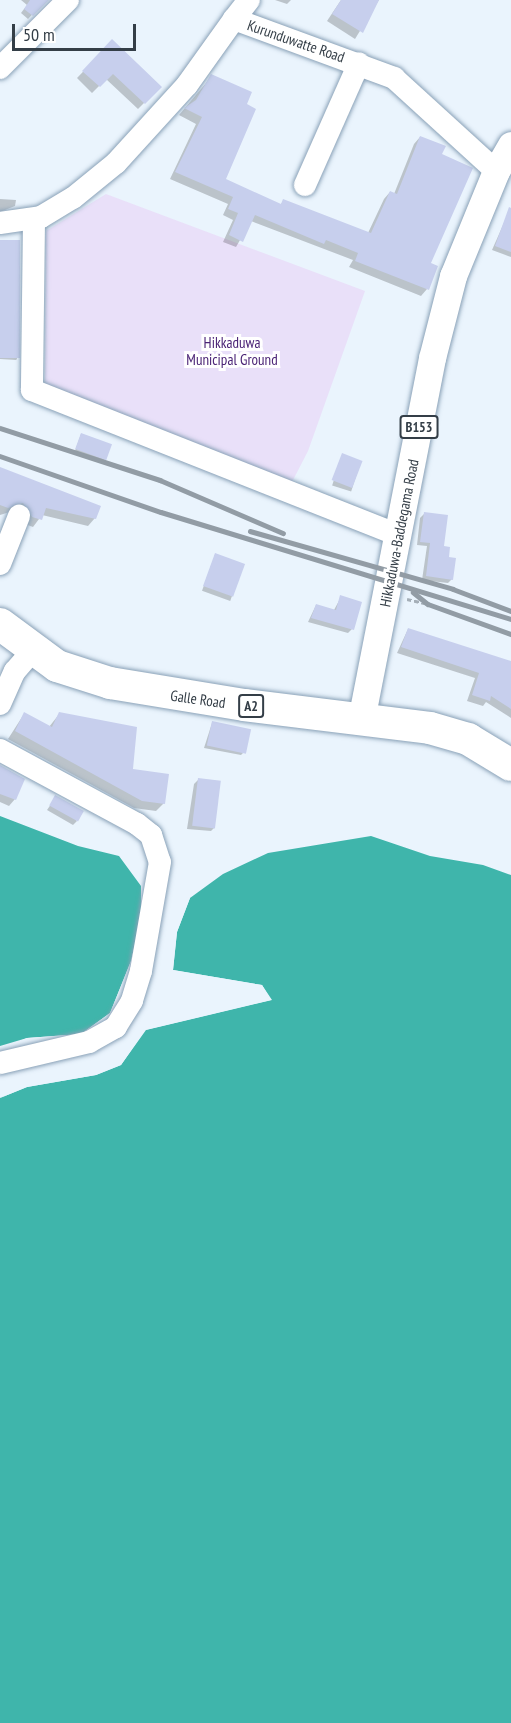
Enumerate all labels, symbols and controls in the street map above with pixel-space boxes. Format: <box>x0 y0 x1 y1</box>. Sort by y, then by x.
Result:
scale bar <box>15 12 140 50</box>
street label: Kurunduwatte Road <box>245 16 347 66</box>
text: 50 m <box>23 23 55 46</box>
park label: Hikkaduwa Municipal Ground <box>186 333 278 368</box>
road number: B153 <box>400 416 438 438</box>
street label: Hikkaduwa-Baddegama Road <box>376 458 422 608</box>
street label: Galle Road <box>169 686 227 712</box>
road number: A2 <box>238 695 264 717</box>

